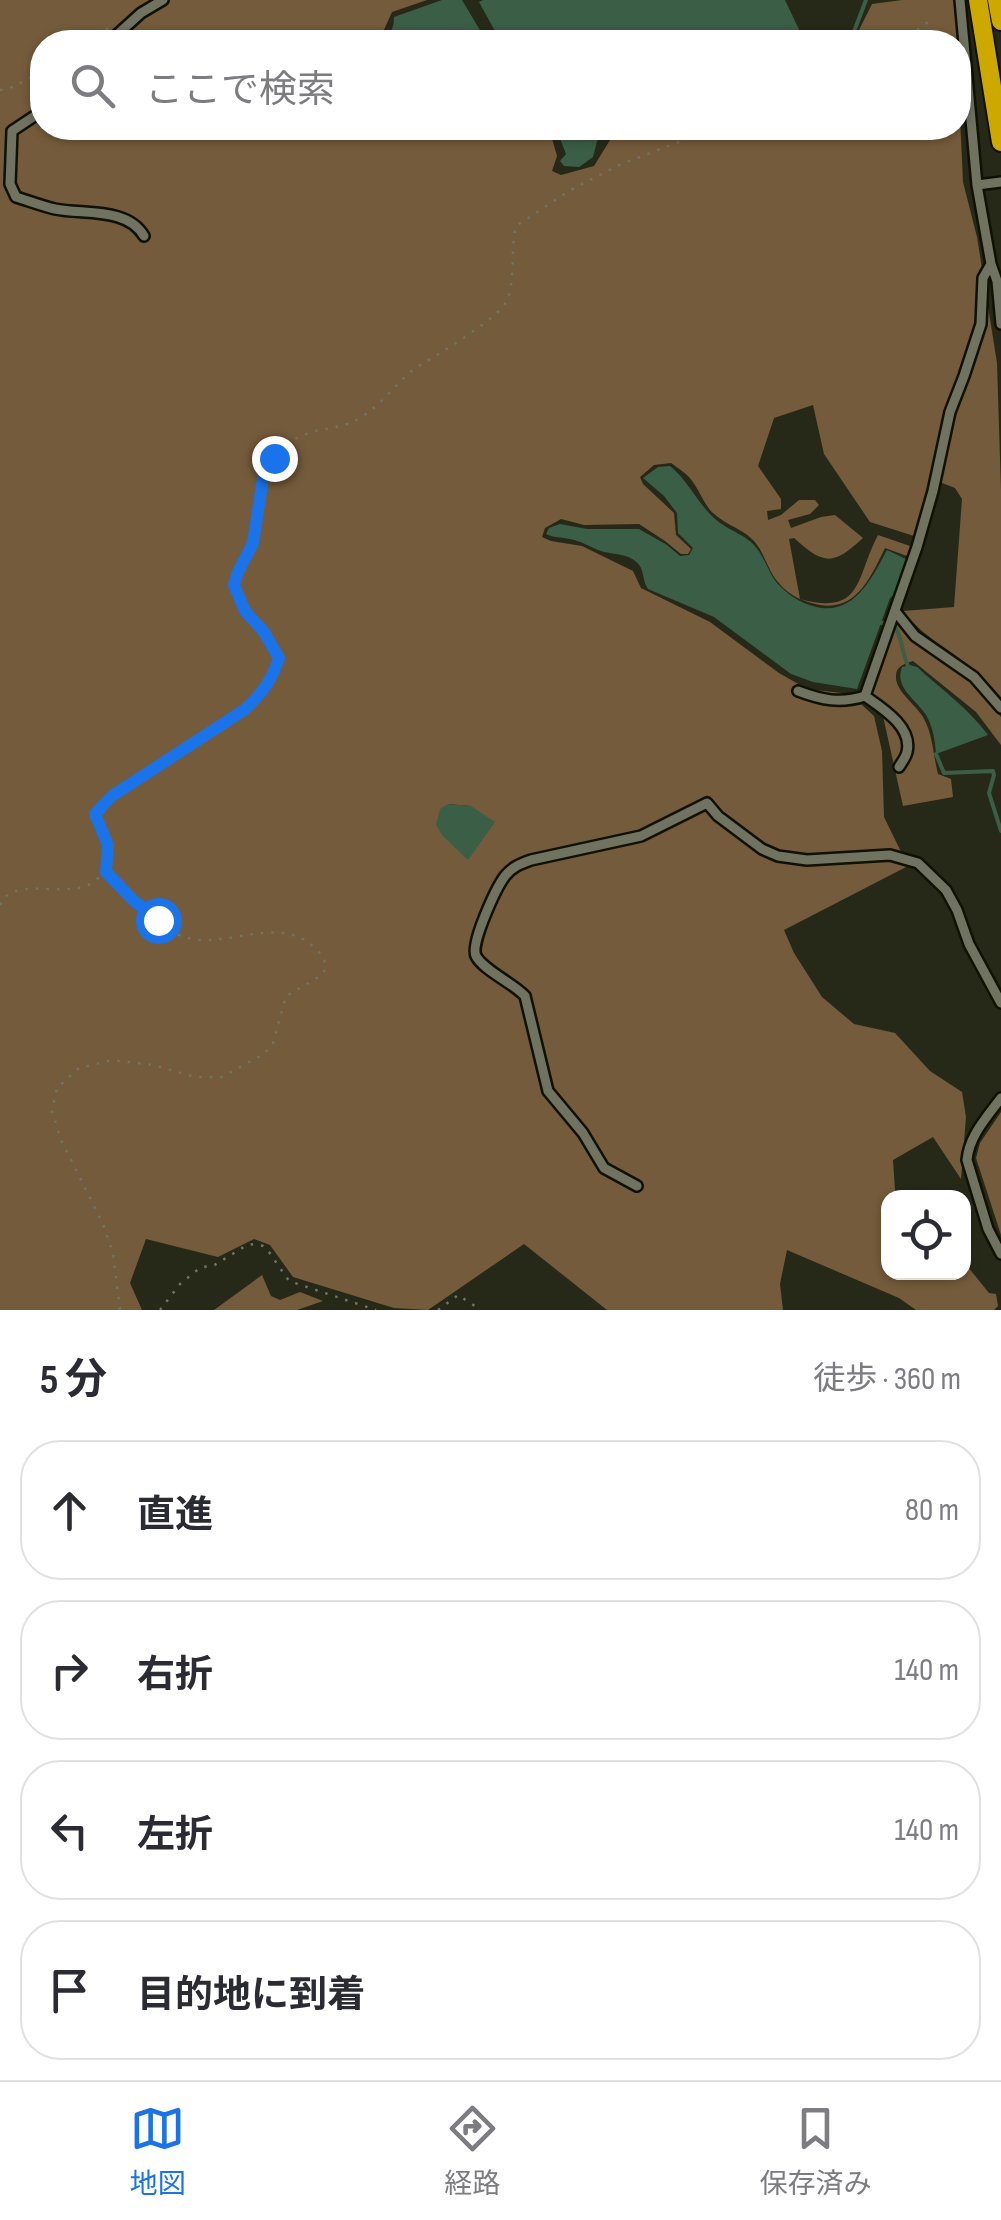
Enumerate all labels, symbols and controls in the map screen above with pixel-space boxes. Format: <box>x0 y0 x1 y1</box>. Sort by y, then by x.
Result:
search box <box>30 30 971 140</box>
icon: search <box>65 58 120 113</box>
text: ここで検索 <box>145 68 335 113</box>
route end <box>252 436 298 482</box>
route start <box>136 898 182 944</box>
map controls <box>881 1190 971 1280</box>
button: locate <box>881 1190 971 1280</box>
text: 5 分 <box>40 1355 107 1406</box>
text: 徒歩 · 360 m <box>813 1360 961 1399</box>
icon: ahead <box>42 1483 97 1538</box>
text: 80 m <box>905 1491 959 1530</box>
text: 直進 <box>137 1493 213 1538</box>
icon: right <box>42 1643 97 1698</box>
text: 140 m <box>895 1651 959 1690</box>
text: 右折 <box>137 1653 213 1698</box>
icon: left <box>42 1803 97 1858</box>
text: 140 m <box>895 1811 959 1850</box>
text: 左折 <box>137 1813 213 1858</box>
icon: arrive <box>42 1963 97 2018</box>
text: 目的地に到着 <box>137 1973 365 2018</box>
tab: 地図 <box>129 2101 186 2201</box>
tab: 経路 <box>444 2101 501 2201</box>
tab: 保存済み <box>759 2101 872 2201</box>

